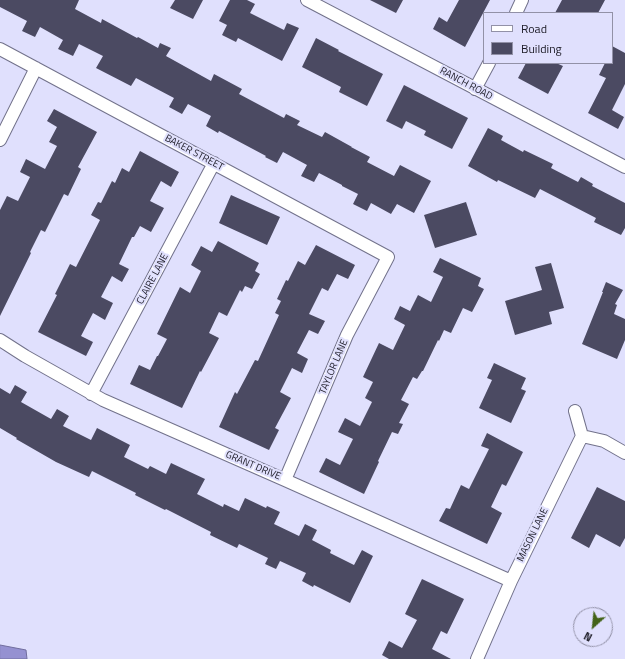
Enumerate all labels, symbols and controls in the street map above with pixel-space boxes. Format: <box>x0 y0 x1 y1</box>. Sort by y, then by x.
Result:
legend <box>483 12 613 64</box>
text: Road <box>521 19 547 38</box>
text: Building <box>521 39 562 58</box>
street label: RANCH ROAD <box>437 65 495 103</box>
street label: BAKER STREET <box>163 133 225 173</box>
street label: CLAIRE LANE <box>135 252 171 306</box>
street label: TAYLOR LANE <box>317 338 351 396</box>
street label: GRANT DRIVE <box>224 449 282 483</box>
street label: MASON LANE <box>515 506 551 564</box>
north arrow <box>573 607 613 647</box>
text: N <box>581 628 595 646</box>

